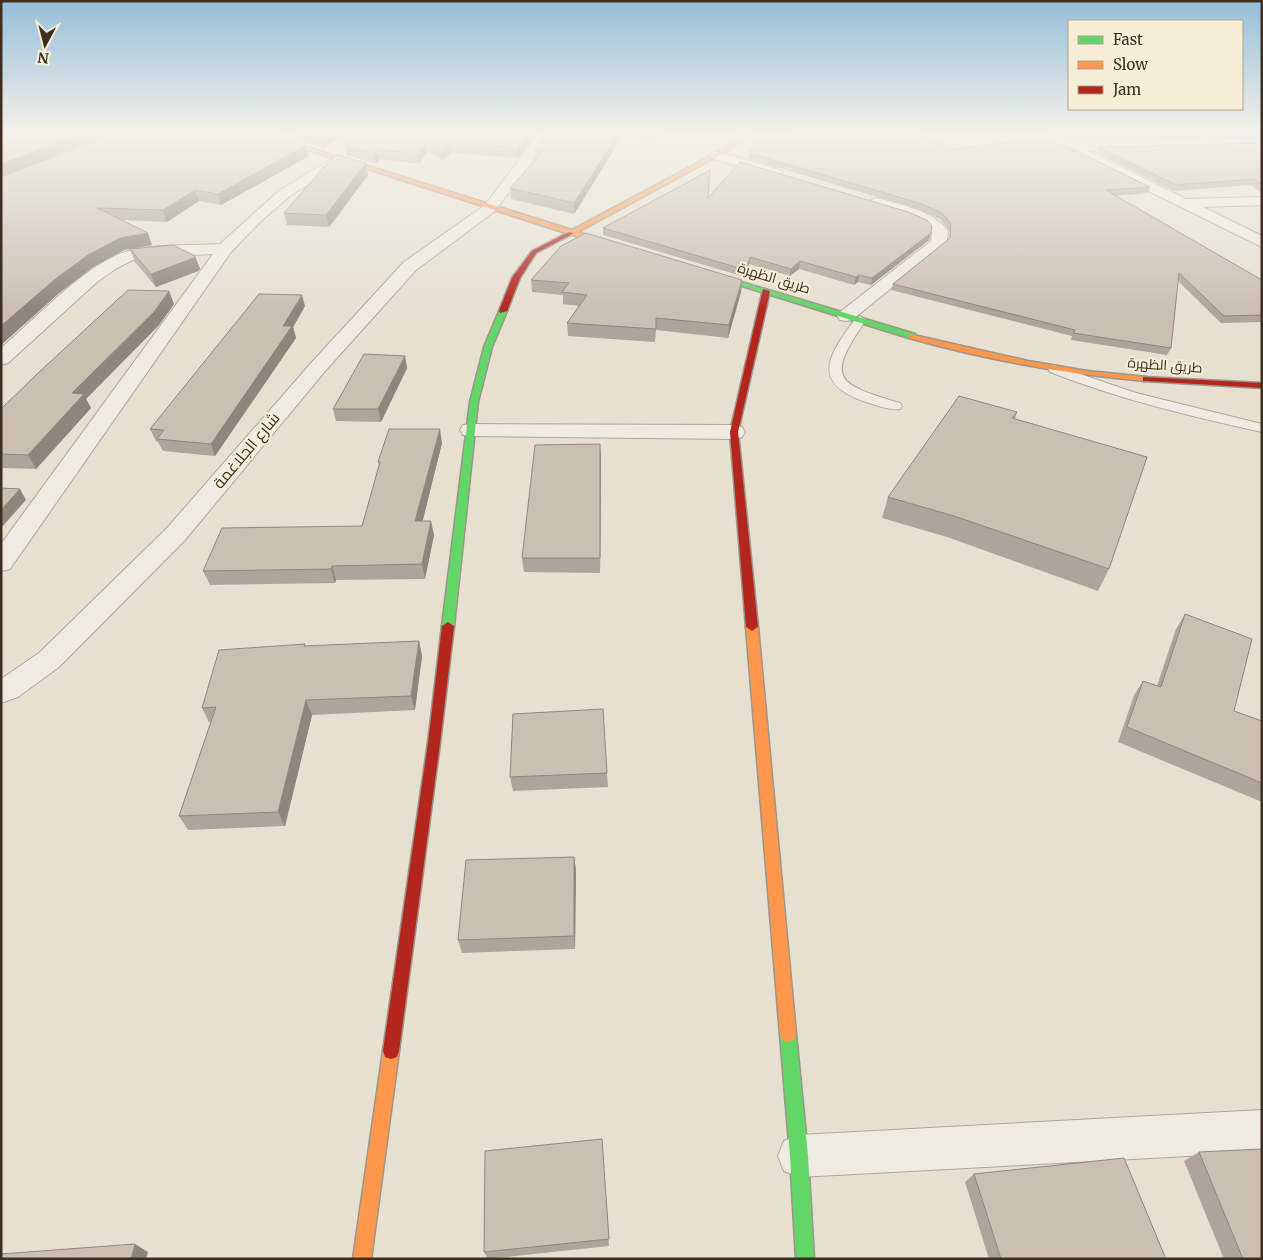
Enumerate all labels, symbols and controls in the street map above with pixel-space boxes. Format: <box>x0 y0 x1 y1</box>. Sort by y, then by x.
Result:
north arrow <box>20 20 70 70</box>
legend <box>1068 20 1243 110</box>
text: Fast <box>1113 30 1143 49</box>
text: N <box>37 48 50 68</box>
text: Slow <box>1113 55 1148 74</box>
text: Jam <box>1112 80 1141 99</box>
street label: طريق الظهرة <box>735 258 813 298</box>
street label: طريق الظهرة <box>1127 353 1203 377</box>
street label: شارع الجلاغمة <box>208 408 285 493</box>

